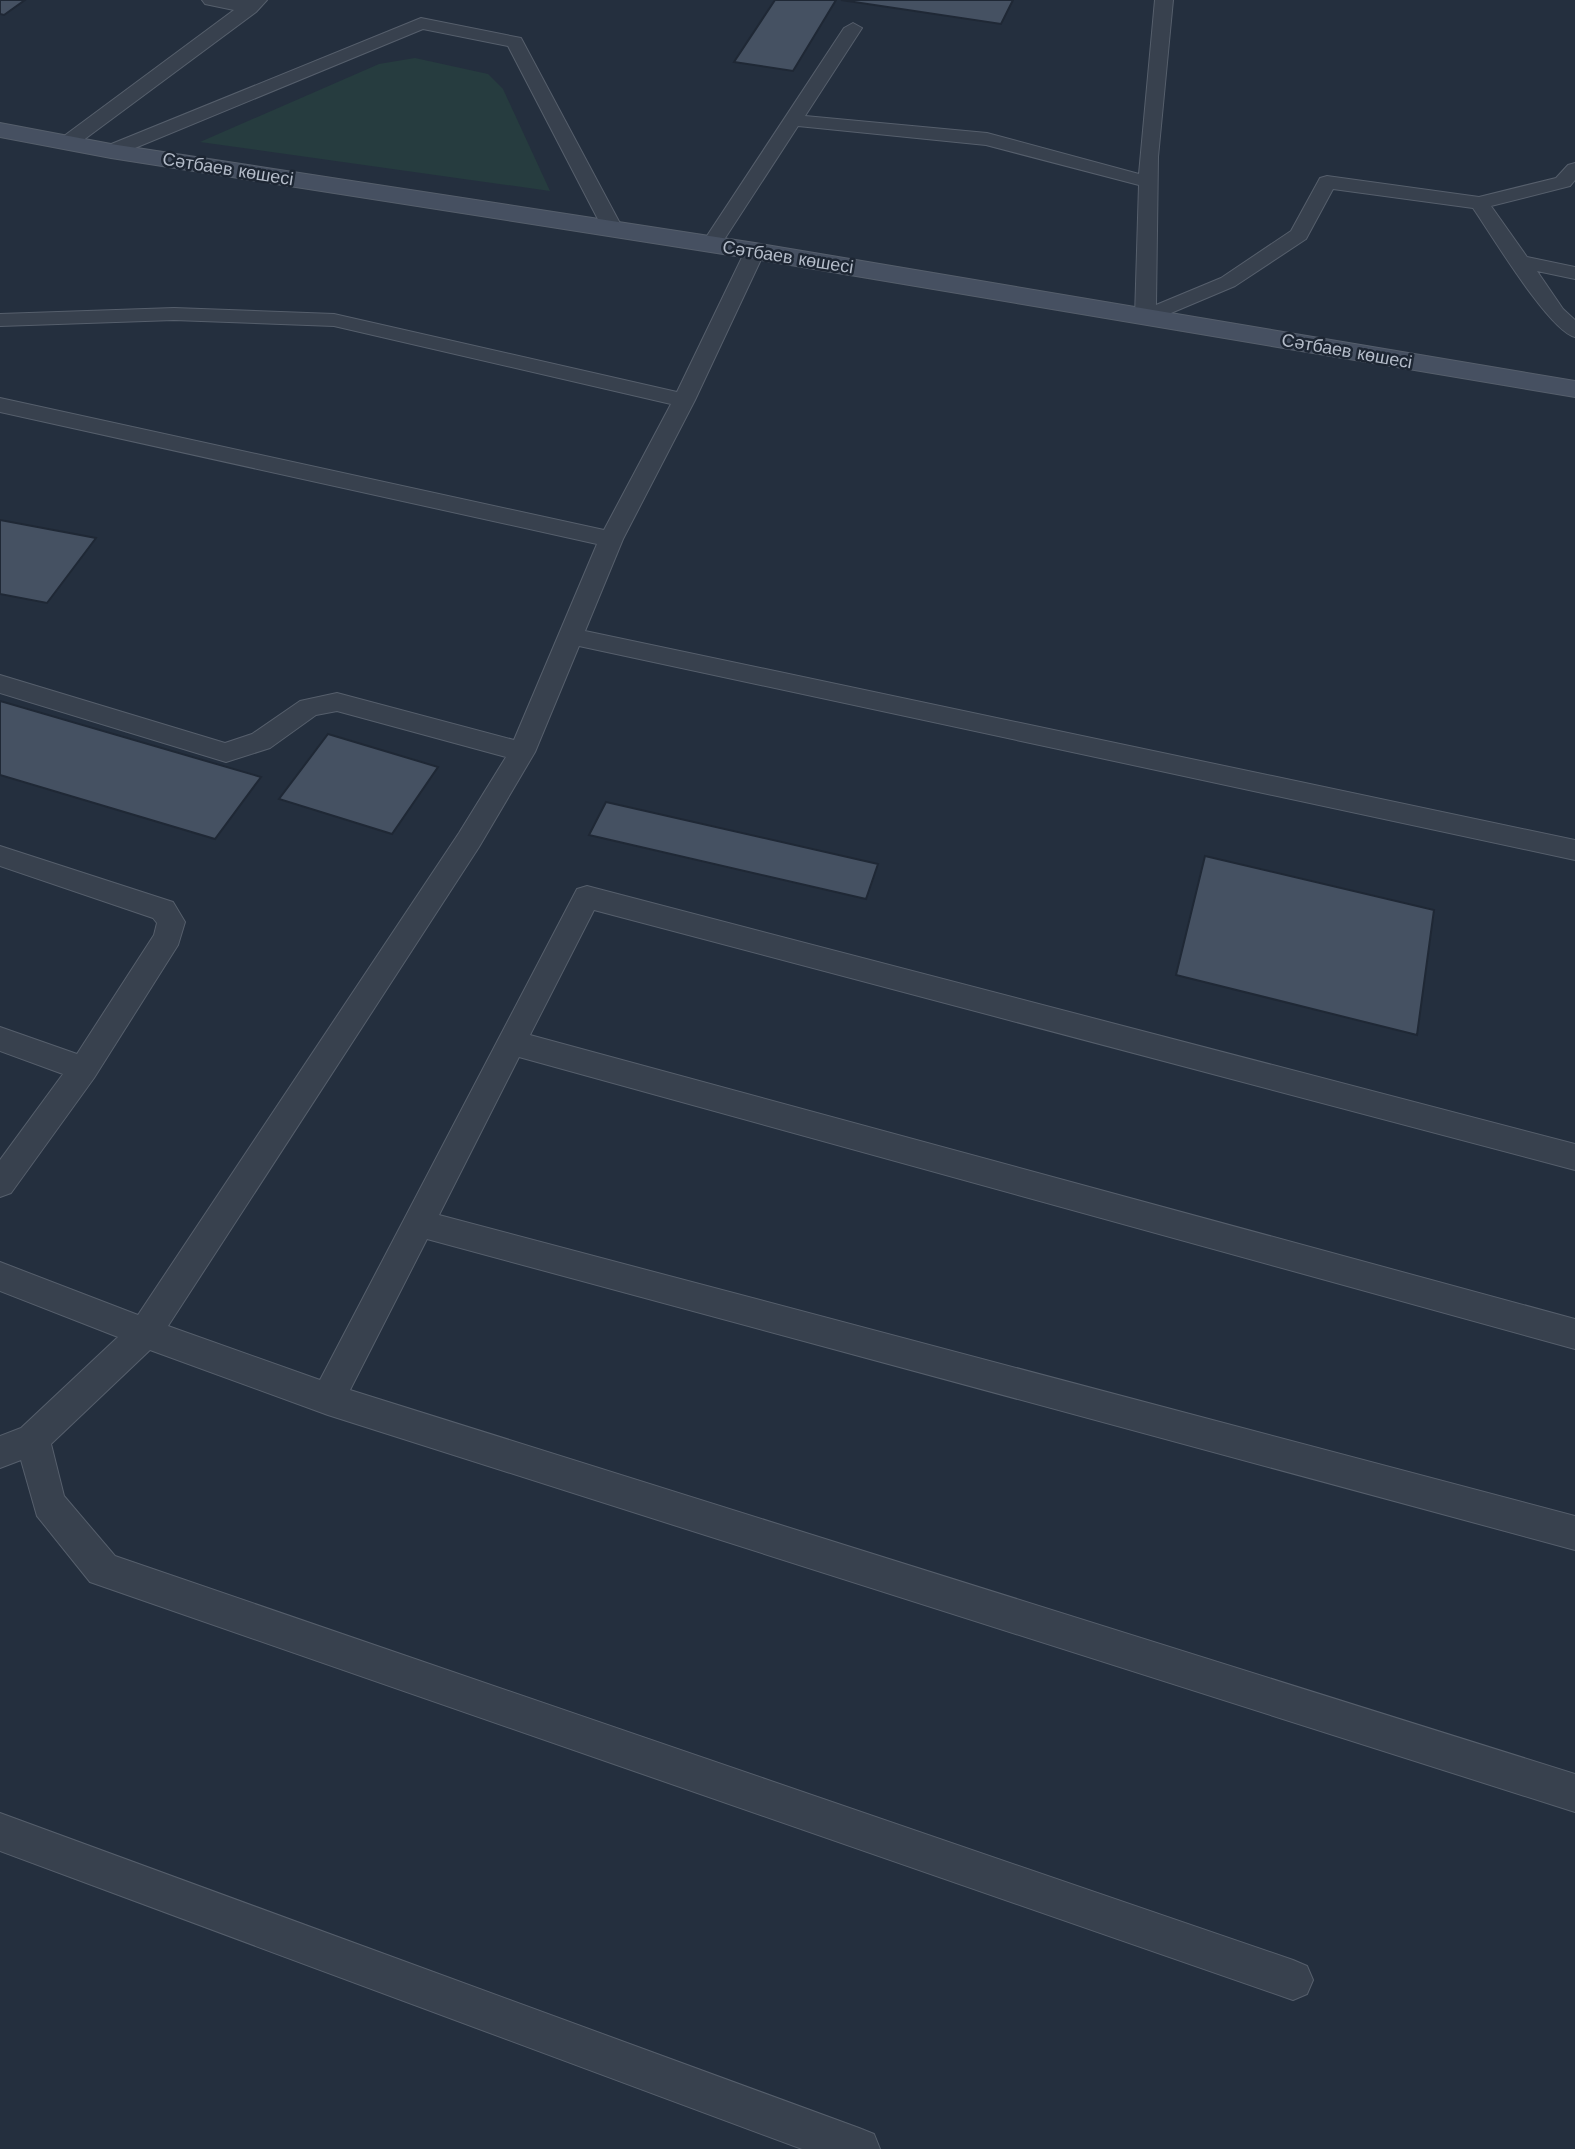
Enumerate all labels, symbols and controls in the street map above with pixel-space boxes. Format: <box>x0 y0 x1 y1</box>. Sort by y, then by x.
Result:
street label: Сәтбаев көшесі <box>161 148 295 189</box>
street label: Сәтбаев көшесі <box>721 236 855 277</box>
street label: Сәтбаев көшесі <box>1280 329 1414 372</box>

